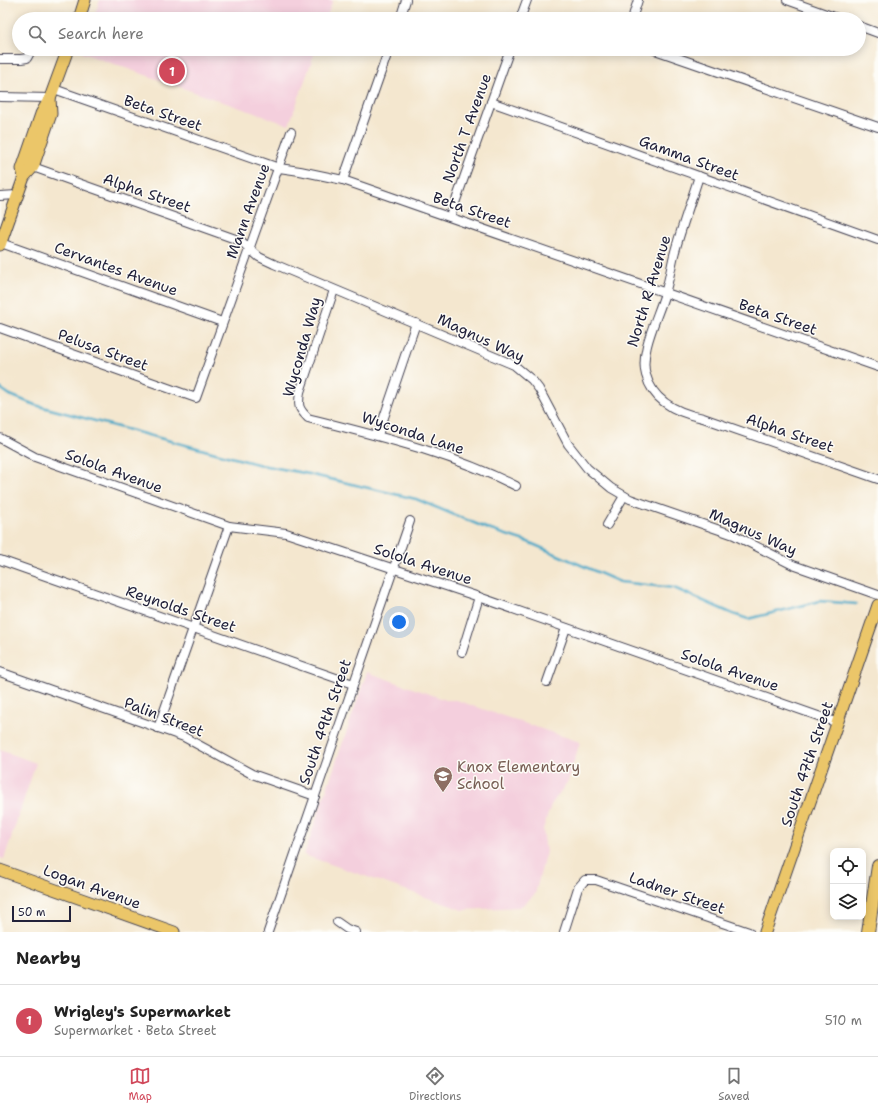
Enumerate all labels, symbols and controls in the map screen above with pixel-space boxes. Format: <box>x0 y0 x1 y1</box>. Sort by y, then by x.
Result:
search box <box>12 12 866 56</box>
icon: search <box>26 23 48 45</box>
text: Search here <box>58 24 144 44</box>
pin: 1 <box>159 56 185 86</box>
street label: North T Avenue <box>438 71 496 185</box>
street label: Beta Street <box>121 90 205 136</box>
street label: Gamma Street <box>636 131 742 185</box>
street label: Mann Avenue <box>221 161 275 261</box>
street label: Alpha Street <box>100 169 194 217</box>
street label: Beta Street <box>430 187 514 233</box>
street label: North R Avenue <box>622 233 676 349</box>
street label: Cervantes Avenue <box>51 237 181 301</box>
street label: Beta Street <box>736 294 820 340</box>
street label: Wyconda Way <box>278 295 326 399</box>
street label: Magnus Way <box>434 309 528 367</box>
street label: Pelusa Street <box>55 324 151 376</box>
street label: Wyconda Lane <box>359 407 467 459</box>
street label: Alpha Street <box>743 409 837 457</box>
street label: Solola Avenue <box>63 444 165 498</box>
street label: Magnus Way <box>706 504 800 560</box>
street label: Solola Avenue <box>371 539 475 589</box>
street label: Reynolds Street <box>123 581 239 637</box>
your location <box>389 612 409 632</box>
street label: Solola Avenue <box>678 644 782 696</box>
street label: South 49th Street <box>294 657 356 787</box>
street label: Palin Street <box>121 693 207 741</box>
street label: South 47th Street <box>776 699 838 829</box>
place label: Knox Elementary School <box>457 757 580 794</box>
school or university icon: Knox Elementary School <box>432 765 454 793</box>
map controls <box>830 848 866 920</box>
button: locate <box>830 848 866 884</box>
street label: Logan Avenue <box>40 860 144 914</box>
street label: Ladner Street <box>626 867 728 919</box>
button: layers <box>830 884 866 920</box>
scale bar <box>12 904 71 923</box>
text: 50 m <box>18 905 46 920</box>
text: Nearby <box>16 947 81 969</box>
text: Wrigley's Supermarket <box>54 1002 231 1022</box>
text: 1 <box>26 1012 32 1029</box>
text: 510 m <box>825 1012 862 1029</box>
text: Supermarket · Beta Street <box>54 1022 217 1039</box>
tab: Map <box>128 1065 152 1104</box>
tab: Directions <box>409 1065 461 1104</box>
tab: Saved <box>718 1065 750 1104</box>

